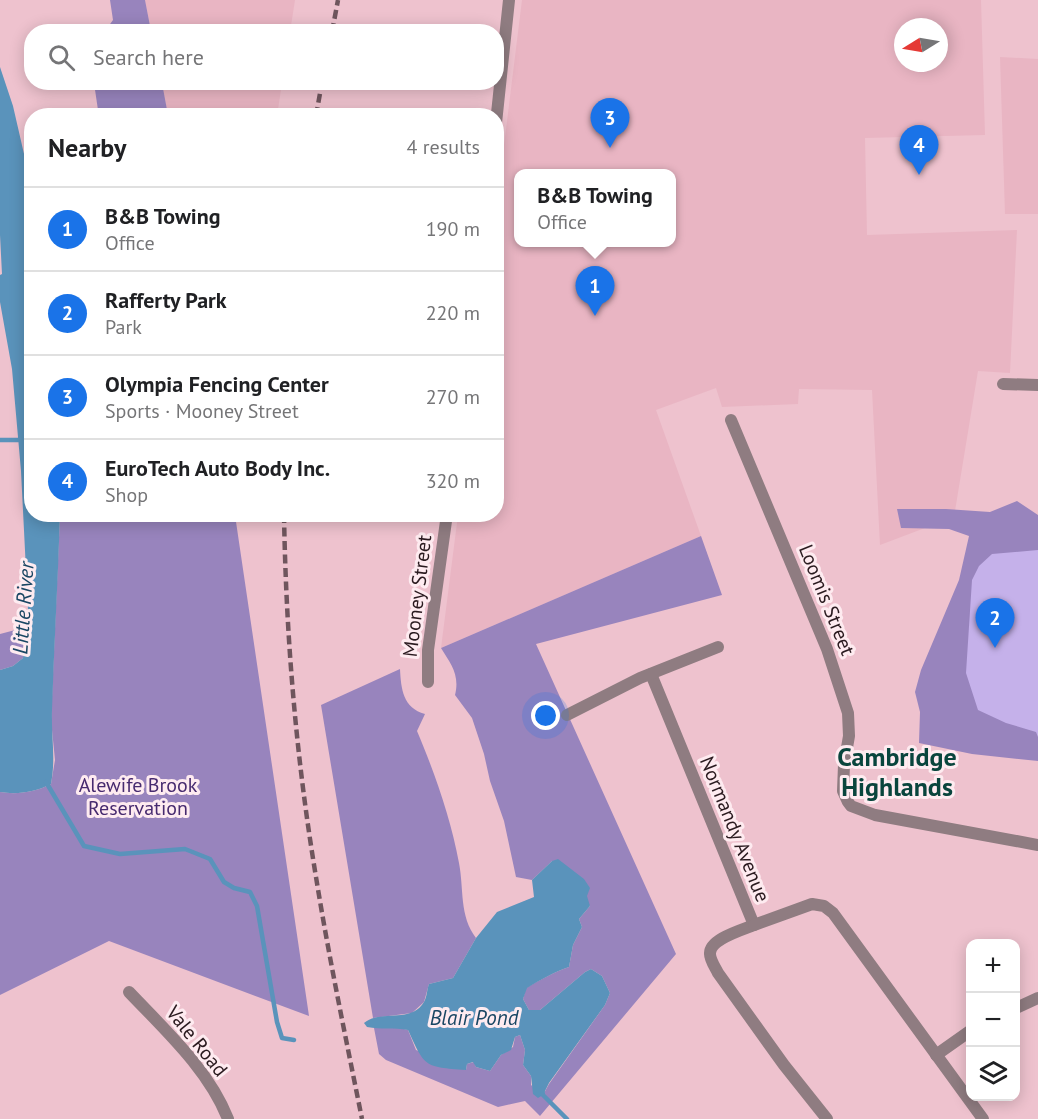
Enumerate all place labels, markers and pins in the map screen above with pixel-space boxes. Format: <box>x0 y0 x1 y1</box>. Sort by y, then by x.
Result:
pin: 3 <box>590 98 630 148</box>
pin: 4 <box>900 126 938 175</box>
pin: 1 <box>576 266 614 316</box>
pin: 2 <box>976 598 1014 648</box>

